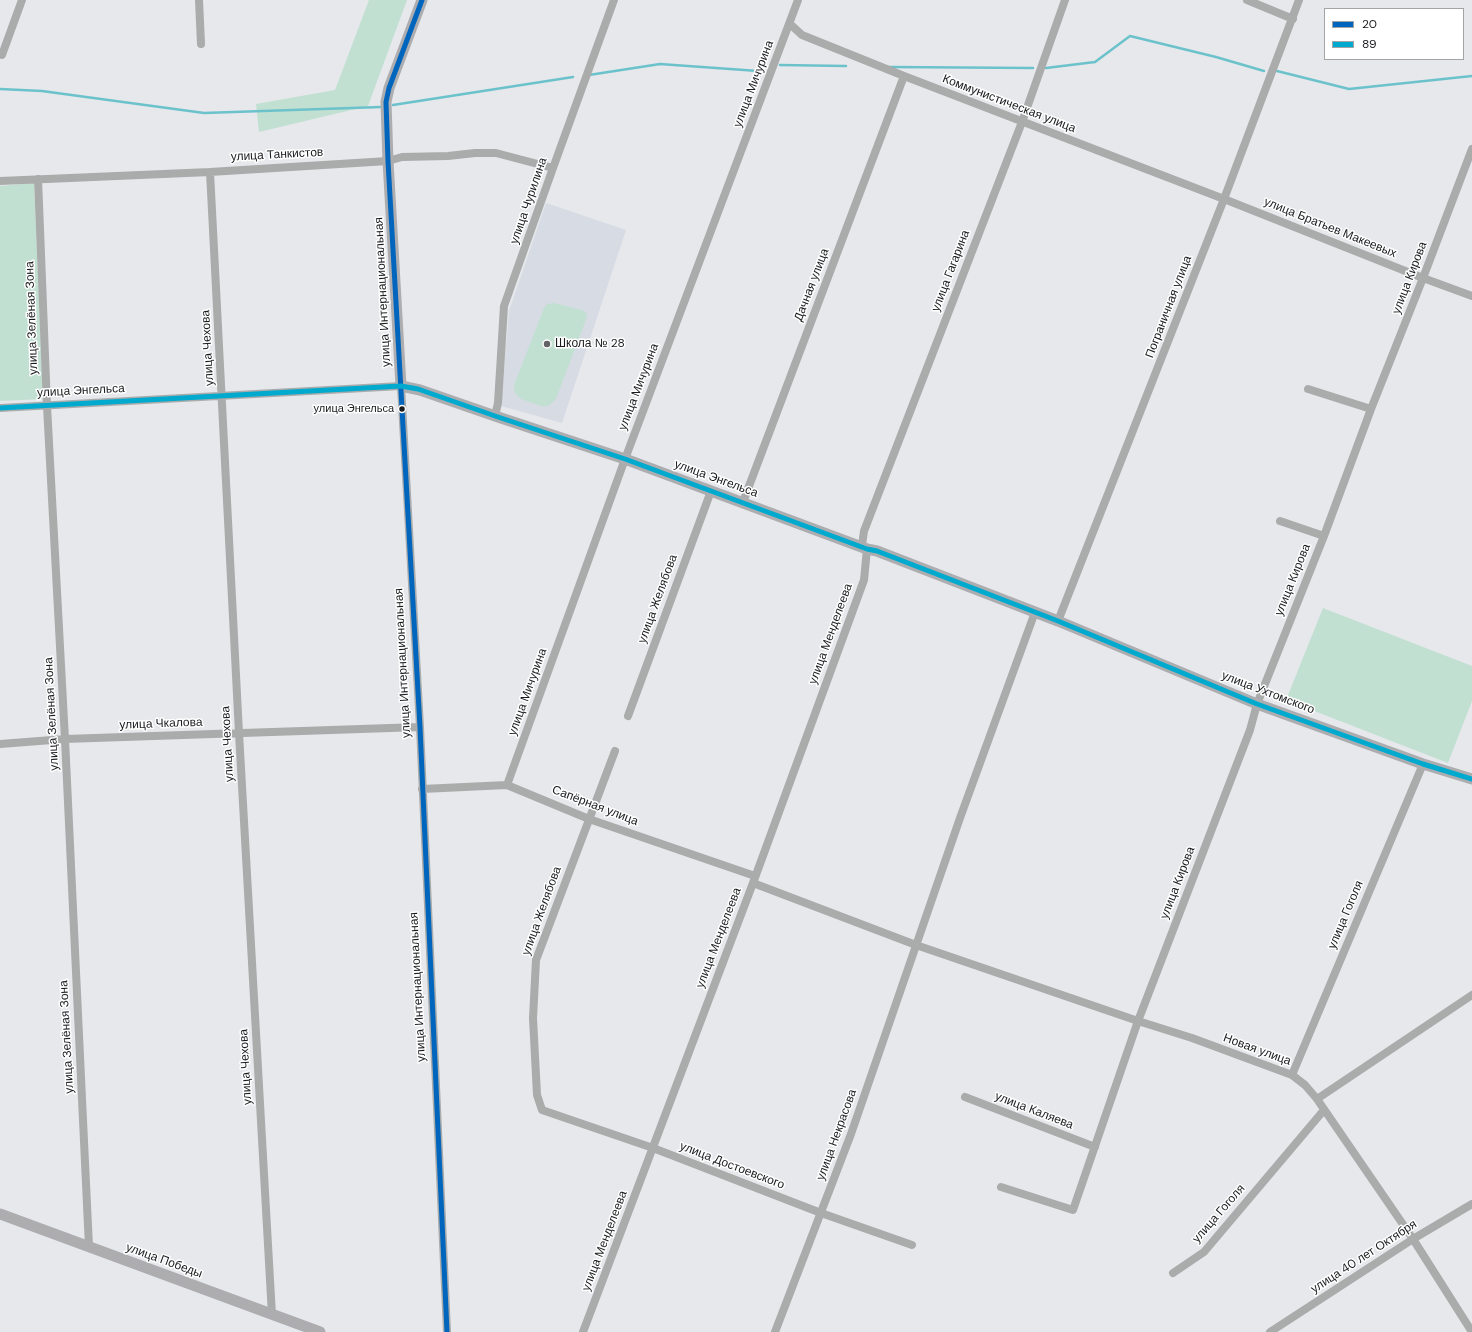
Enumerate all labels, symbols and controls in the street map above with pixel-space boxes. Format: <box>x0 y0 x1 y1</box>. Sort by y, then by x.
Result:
legend <box>1324 8 1464 60</box>
text: 20 <box>1362 16 1377 32</box>
text: 89 <box>1362 36 1376 52</box>
street label: улица Мичурина <box>731 39 777 129</box>
street label: Коммунистическая улица <box>940 72 1078 136</box>
street label: улица Танкистов <box>230 145 324 165</box>
street label: улица Чурилина <box>507 156 551 246</box>
street label: улица Братьев Макеевых <box>1262 195 1398 261</box>
street label: улица Интернациональная <box>372 217 394 367</box>
street label: улица Гагарина <box>929 228 973 314</box>
street label: улица Кирова <box>1390 240 1430 316</box>
street label: Дачная улица <box>792 247 832 323</box>
street label: Пограничная улица <box>1143 254 1195 360</box>
street label: улица Зелёная Зона <box>23 261 41 375</box>
street label: улица Чехова <box>199 310 217 386</box>
place label: Школа № 28 <box>555 337 625 351</box>
marker: Школа № 28 <box>542 339 552 349</box>
street label: улица Мичурина <box>616 342 662 432</box>
street label: улица Энгельса <box>37 382 125 400</box>
place label: улица Энгельса <box>314 402 394 416</box>
marker: улица Энгельса <box>397 404 407 414</box>
street label: улица Энгельса <box>672 457 760 501</box>
street label: улица Кирова <box>1272 542 1314 618</box>
street label: улица Желябова <box>635 553 681 645</box>
street label: улица Менделеева <box>806 582 856 686</box>
street label: улица Интернациональная <box>392 588 414 738</box>
street label: улица Мичурина <box>506 646 550 738</box>
street label: улица Зелёная Зона <box>42 657 62 771</box>
street label: улица Ухтомского <box>1220 669 1316 717</box>
street label: улица Чехова <box>219 706 237 782</box>
street label: улица Чкалова <box>119 715 203 733</box>
street label: Сапёрная улица <box>550 783 640 829</box>
street label: улица Кирова <box>1158 845 1198 921</box>
street label: улица Желябова <box>519 865 565 957</box>
street label: улица Гоголя <box>1325 879 1367 951</box>
street label: улица Менделеева <box>693 886 745 990</box>
street label: улица Интернациональная <box>407 912 429 1062</box>
street label: улица Зелёная Зона <box>57 980 77 1094</box>
street label: улица Чехова <box>237 1029 255 1105</box>
street label: Новая улица <box>1221 1031 1293 1069</box>
street label: улица Некрасова <box>814 1088 860 1182</box>
street label: улица Каляева <box>993 1089 1075 1133</box>
street label: улица Достоевского <box>678 1139 786 1193</box>
street label: улица Гоголя <box>1190 1182 1248 1246</box>
street label: улица Менделеева <box>579 1189 631 1293</box>
street label: улица 40 лет Октября <box>1308 1217 1420 1297</box>
street label: улица Победы <box>124 1241 204 1281</box>

